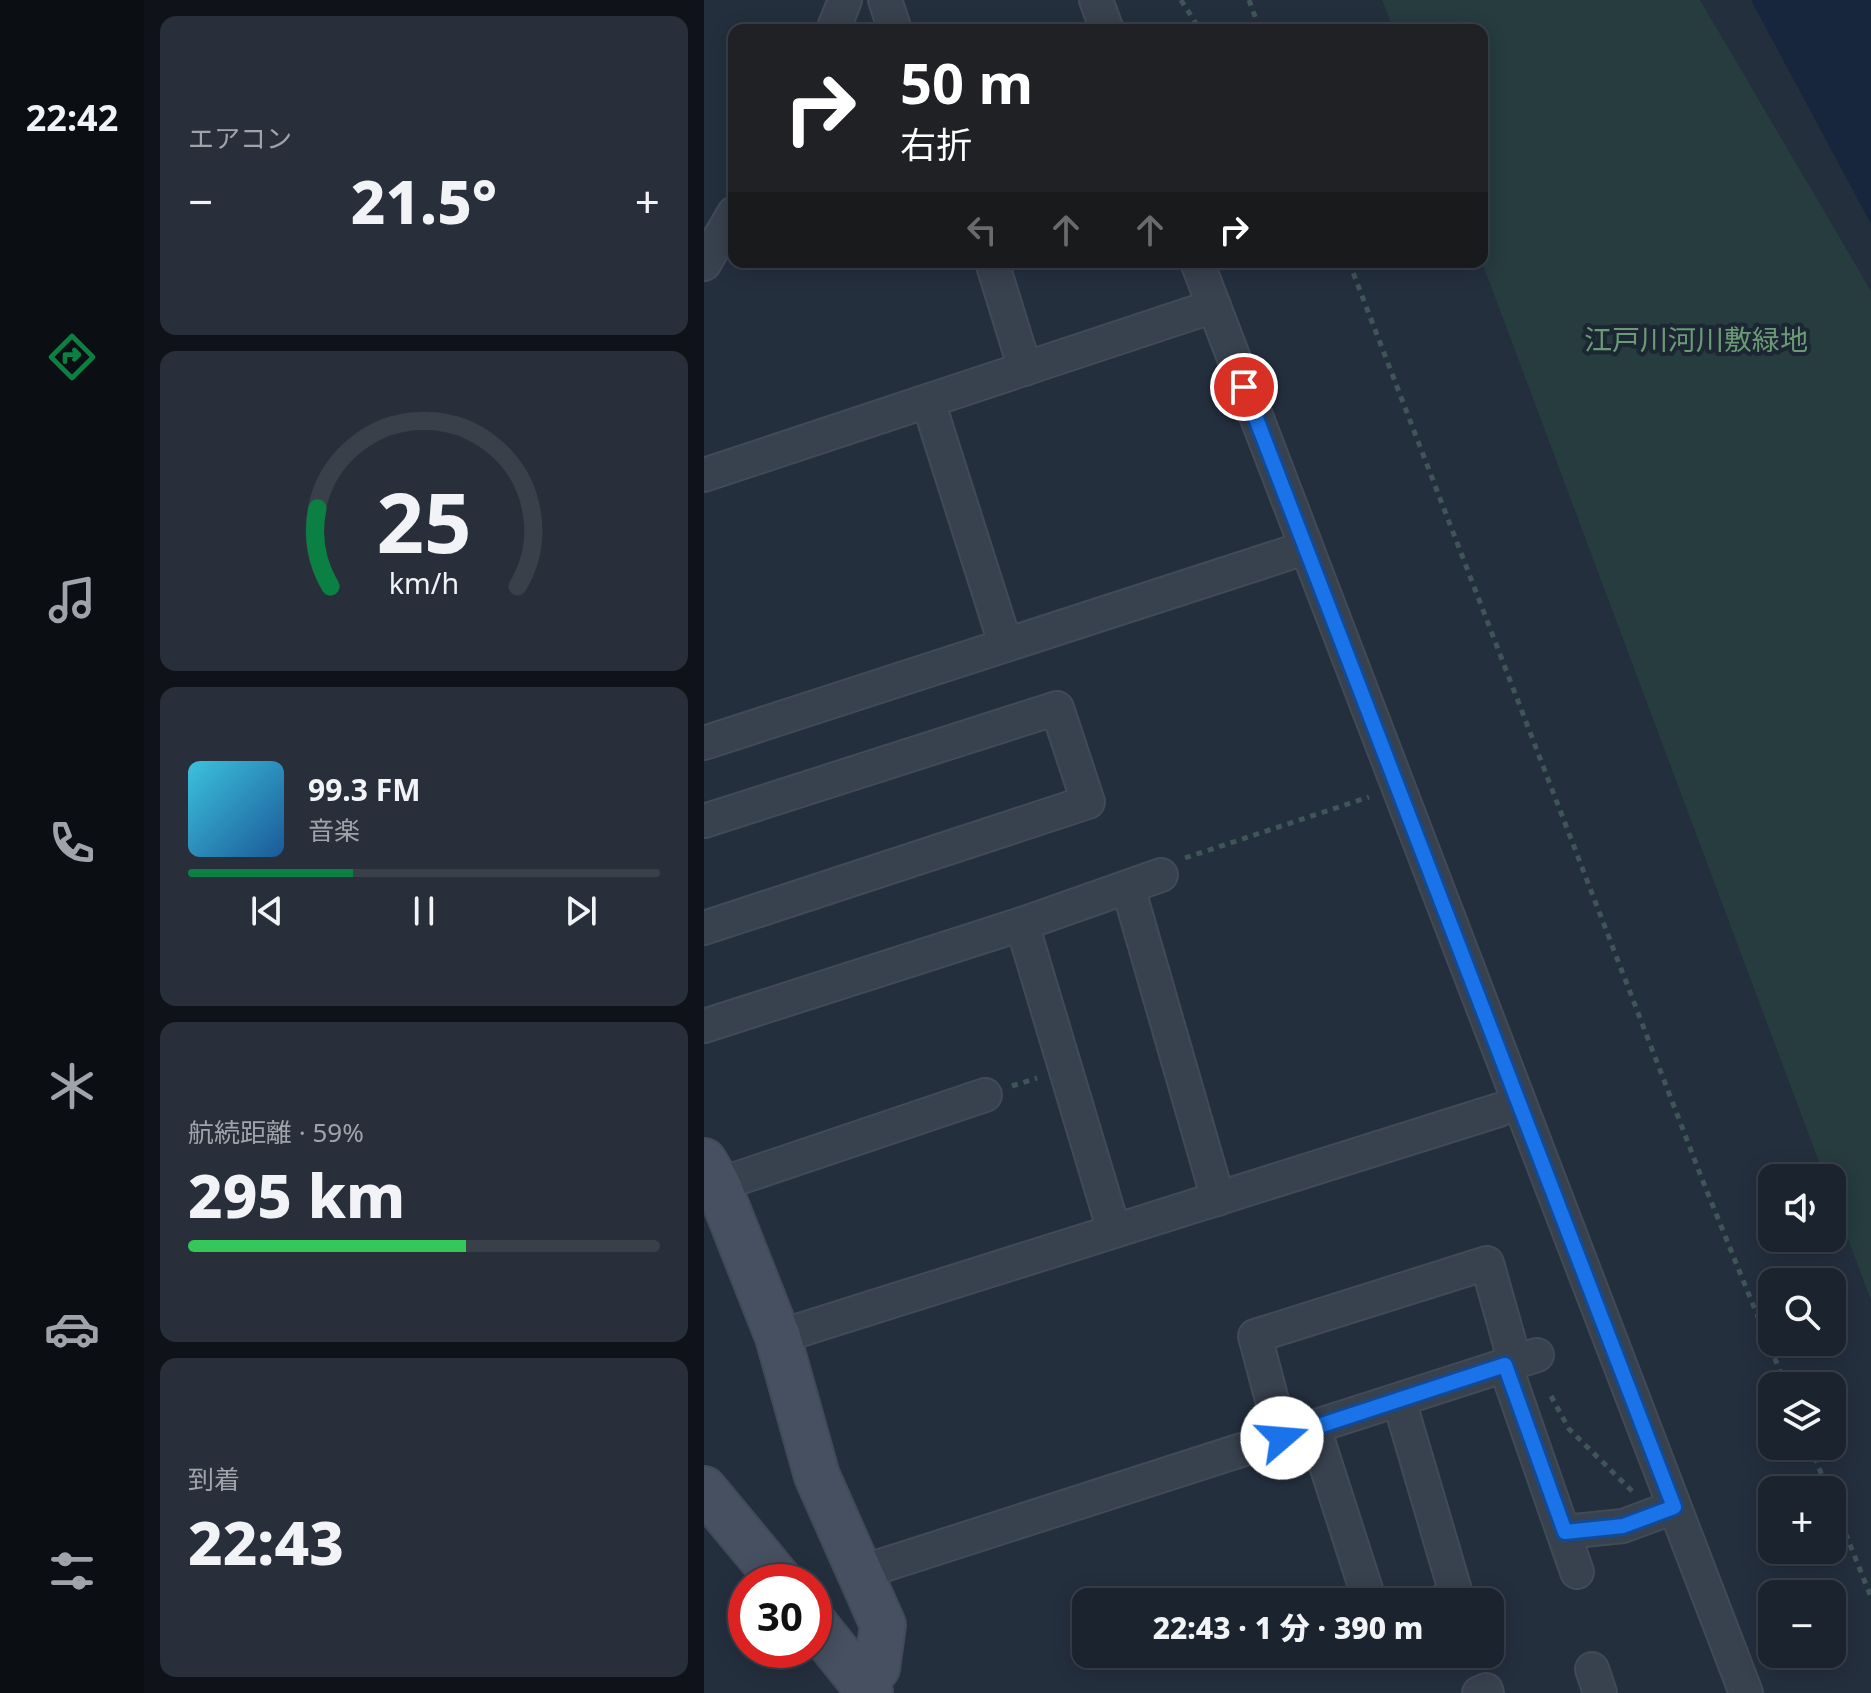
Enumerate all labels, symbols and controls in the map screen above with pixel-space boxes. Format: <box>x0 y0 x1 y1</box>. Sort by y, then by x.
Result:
text: 50 m <box>900 44 1033 120</box>
icon: right <box>768 56 872 160</box>
text: 22:42 <box>26 93 118 142</box>
text: エアコン <box>188 120 292 156</box>
text: 右折 <box>900 120 972 169</box>
text: 21.5° <box>351 160 497 242</box>
text: − <box>188 171 213 231</box>
text: + <box>635 171 660 231</box>
icon: left <box>960 208 1004 252</box>
icon: ahead <box>1044 208 1088 252</box>
icon: ahead <box>1128 208 1172 252</box>
icon: right <box>1212 208 1256 252</box>
park label: 江戸川河川敷緑地 <box>1584 320 1808 358</box>
icon: directions <box>44 329 100 385</box>
pin <box>1210 353 1278 421</box>
icon: arrive <box>1222 365 1266 409</box>
text: 25 <box>376 464 472 577</box>
text: km/h <box>389 563 459 602</box>
icon: music <box>44 572 100 628</box>
text: 99.3 FM <box>308 769 420 810</box>
text: 音楽 <box>308 812 360 848</box>
icon: phone <box>44 815 100 871</box>
icon: previous <box>245 889 289 933</box>
icon: pause <box>402 889 446 933</box>
icon: next <box>559 889 603 933</box>
icon: climate <box>44 1058 100 1114</box>
text: 航続距離 · 59% <box>188 1114 364 1150</box>
text: 295 km <box>188 1154 405 1236</box>
map controls <box>1758 1164 1846 1668</box>
button: sound <box>1758 1164 1846 1252</box>
button: search <box>1758 1268 1846 1356</box>
icon: car <box>44 1301 100 1357</box>
button: layers <box>1758 1372 1846 1460</box>
position arrow <box>1240 1396 1324 1480</box>
text: 到着 <box>188 1461 240 1497</box>
button: + <box>1758 1476 1846 1564</box>
text: 22:43 <box>188 1501 344 1583</box>
icon: filters <box>44 1543 100 1599</box>
speed limit sign: 30 <box>728 1564 832 1668</box>
button: − <box>1758 1580 1846 1668</box>
text: 22:43 · 1 分 · 390 m <box>1153 1607 1423 1648</box>

